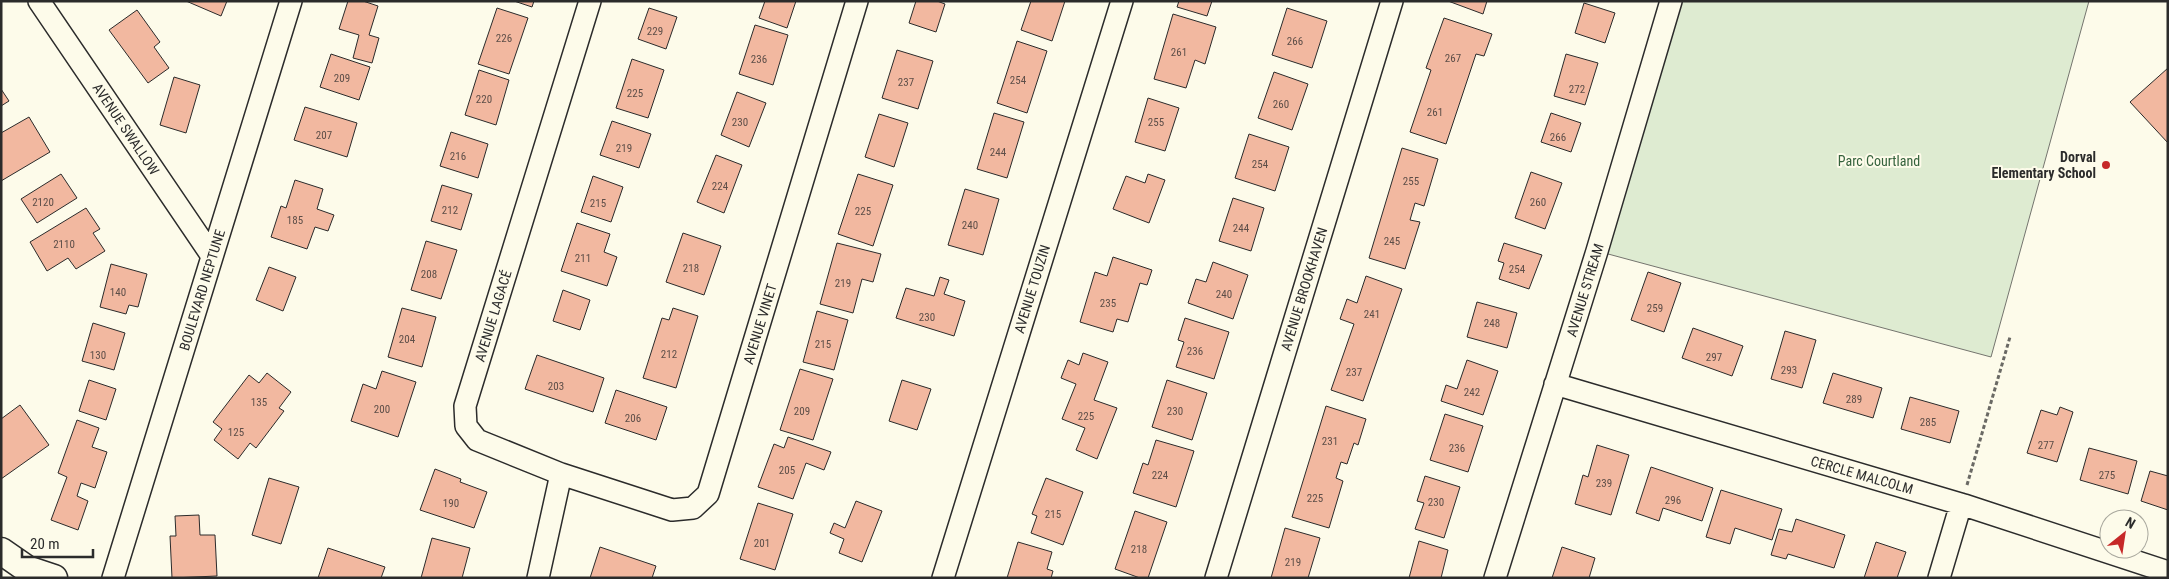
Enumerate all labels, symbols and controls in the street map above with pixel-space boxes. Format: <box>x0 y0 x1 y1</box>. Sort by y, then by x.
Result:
house number: 229 <box>647 25 663 38</box>
house number: 226 <box>496 32 512 45</box>
house number: 266 <box>1287 35 1303 48</box>
house number: 261 <box>1171 46 1187 59</box>
house number: 267 <box>1445 52 1461 65</box>
house number: 236 <box>751 53 767 66</box>
house number: 209 <box>334 72 350 85</box>
house number: 254 <box>1010 74 1027 87</box>
house number: 237 <box>898 76 914 89</box>
street label: AVENUE SWALLOW <box>90 80 163 178</box>
house number: 272 <box>1569 83 1585 96</box>
house number: 225 <box>627 87 643 100</box>
house number: 220 <box>476 93 492 106</box>
house number: 260 <box>1273 98 1289 111</box>
house number: 261 <box>1427 106 1443 119</box>
house number: 230 <box>732 116 748 129</box>
house number: 255 <box>1148 116 1164 129</box>
house number: 207 <box>316 129 332 142</box>
house number: 266 <box>1550 131 1566 144</box>
house number: 219 <box>616 142 632 155</box>
house number: 244 <box>990 146 1007 159</box>
place label: Dorval Elementary School <box>1991 149 2096 181</box>
house number: 216 <box>450 150 466 163</box>
park label: Parc Courtland <box>1838 153 1920 169</box>
house number: 254 <box>1252 158 1269 171</box>
marker: Dorval Elementary School <box>2100 159 2112 171</box>
house number: 255 <box>1403 175 1419 188</box>
house number: 224 <box>712 180 729 193</box>
house number: 2120 <box>32 196 54 209</box>
house number: 260 <box>1530 196 1546 209</box>
house number: 215 <box>590 197 606 210</box>
house number: 212 <box>442 204 458 217</box>
house number: 225 <box>855 205 871 218</box>
house number: 185 <box>287 214 303 227</box>
house number: 240 <box>962 219 978 232</box>
house number: 244 <box>1233 222 1250 235</box>
street label: AVENUE BROOKHAVEN <box>1278 225 1330 353</box>
street label: BOULEVARD NEPTUNE <box>176 227 228 352</box>
house number: 245 <box>1384 235 1400 248</box>
house number: 2110 <box>53 238 75 251</box>
street label: AVENUE STREAM <box>1563 241 1607 339</box>
street label: AVENUE TOUZIN <box>1011 243 1053 335</box>
house number: 211 <box>575 252 591 265</box>
house number: 218 <box>683 262 699 275</box>
house number: 254 <box>1509 263 1526 276</box>
house number: 208 <box>421 268 437 281</box>
street label: AVENUE LAGACÉ <box>471 268 515 364</box>
house number: 219 <box>835 277 851 290</box>
street label: AVENUE VINET <box>740 282 780 366</box>
house number: 140 <box>110 286 126 299</box>
house number: 240 <box>1216 288 1232 301</box>
house number: 235 <box>1100 297 1116 310</box>
house number: 259 <box>1647 302 1663 315</box>
house number: 241 <box>1364 308 1380 321</box>
house number: 230 <box>919 311 935 324</box>
house number: 248 <box>1484 317 1500 330</box>
house number: 204 <box>399 333 416 346</box>
house number: 215 <box>815 338 831 351</box>
house number: 236 <box>1187 345 1203 358</box>
house number: 212 <box>661 348 677 361</box>
house number: 130 <box>90 349 106 362</box>
house number: 297 <box>1706 351 1722 364</box>
house number: 293 <box>1781 364 1797 377</box>
house number: 237 <box>1346 366 1362 379</box>
house number: 203 <box>548 380 564 393</box>
house number: 242 <box>1464 386 1480 399</box>
house number: 289 <box>1846 393 1862 406</box>
house number: 135 <box>251 396 267 409</box>
house number: 200 <box>374 403 390 416</box>
house number: 209 <box>794 405 810 418</box>
house number: 230 <box>1167 405 1183 418</box>
house number: 225 <box>1078 410 1094 423</box>
house number: 206 <box>625 412 641 425</box>
house number: 285 <box>1920 416 1936 429</box>
house number: 125 <box>228 426 244 439</box>
house number: 231 <box>1322 435 1338 448</box>
house number: 277 <box>2038 439 2054 452</box>
house number: 236 <box>1449 442 1465 455</box>
street label: CERCLE MALCOLM <box>1809 453 1915 497</box>
house number: 205 <box>779 464 795 477</box>
house number: 224 <box>1152 469 1169 482</box>
house number: 275 <box>2099 469 2115 482</box>
house number: 239 <box>1596 477 1612 490</box>
house number: 225 <box>1307 492 1323 505</box>
house number: 296 <box>1665 494 1681 507</box>
house number: 230 <box>1428 496 1444 509</box>
house number: 190 <box>443 497 459 510</box>
house number: 215 <box>1045 508 1061 521</box>
north arrow <box>2099 509 2149 559</box>
text: N <box>2123 514 2138 532</box>
scale bar <box>22 526 94 558</box>
text: 20 m <box>30 535 60 553</box>
house number: 201 <box>754 537 770 550</box>
house number: 218 <box>1131 543 1147 556</box>
house number: 219 <box>1285 556 1301 569</box>

